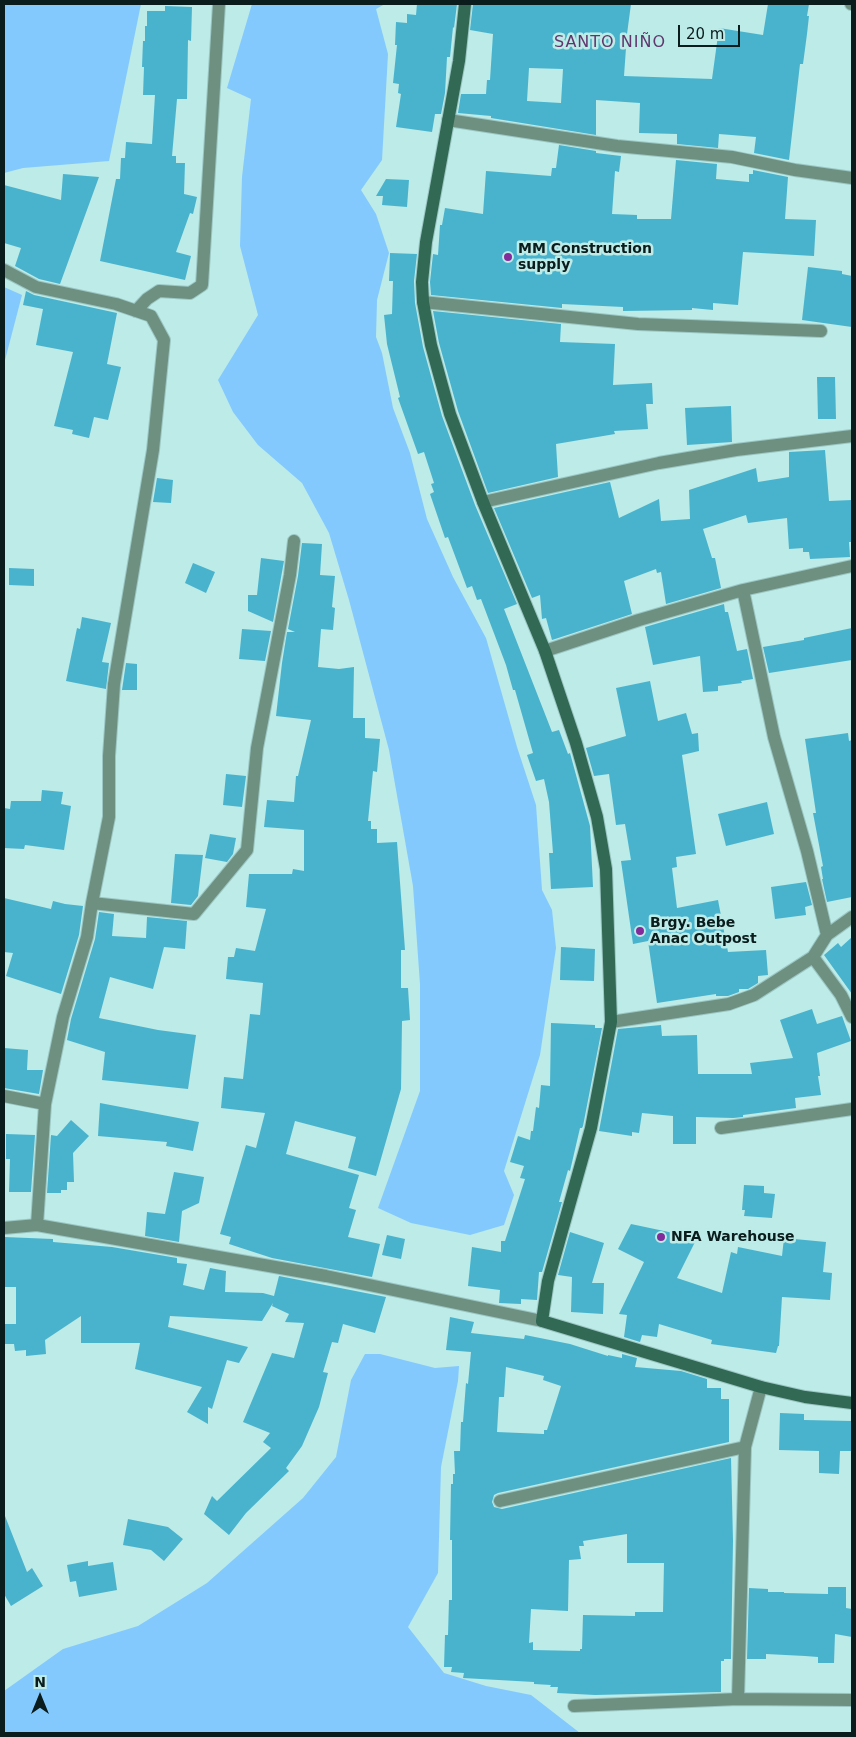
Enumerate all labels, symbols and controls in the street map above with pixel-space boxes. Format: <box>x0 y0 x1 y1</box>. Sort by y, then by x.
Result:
scale bar <box>681 15 744 47</box>
text: 20 m <box>686 25 724 43</box>
district label: SANTO NIÑO <box>553 33 667 53</box>
place label: MM Construction supply <box>518 241 652 274</box>
marker: MM Construction supply <box>502 251 514 263</box>
place label: Brgy. Bebe Anac Outpost <box>650 915 757 948</box>
marker: Brgy. Bebe Anac Outpost <box>634 925 646 937</box>
place label: NFA Warehouse <box>671 1229 795 1245</box>
marker: NFA Warehouse <box>655 1231 667 1243</box>
north arrow <box>15 1672 65 1722</box>
text: N <box>34 1674 46 1690</box>

